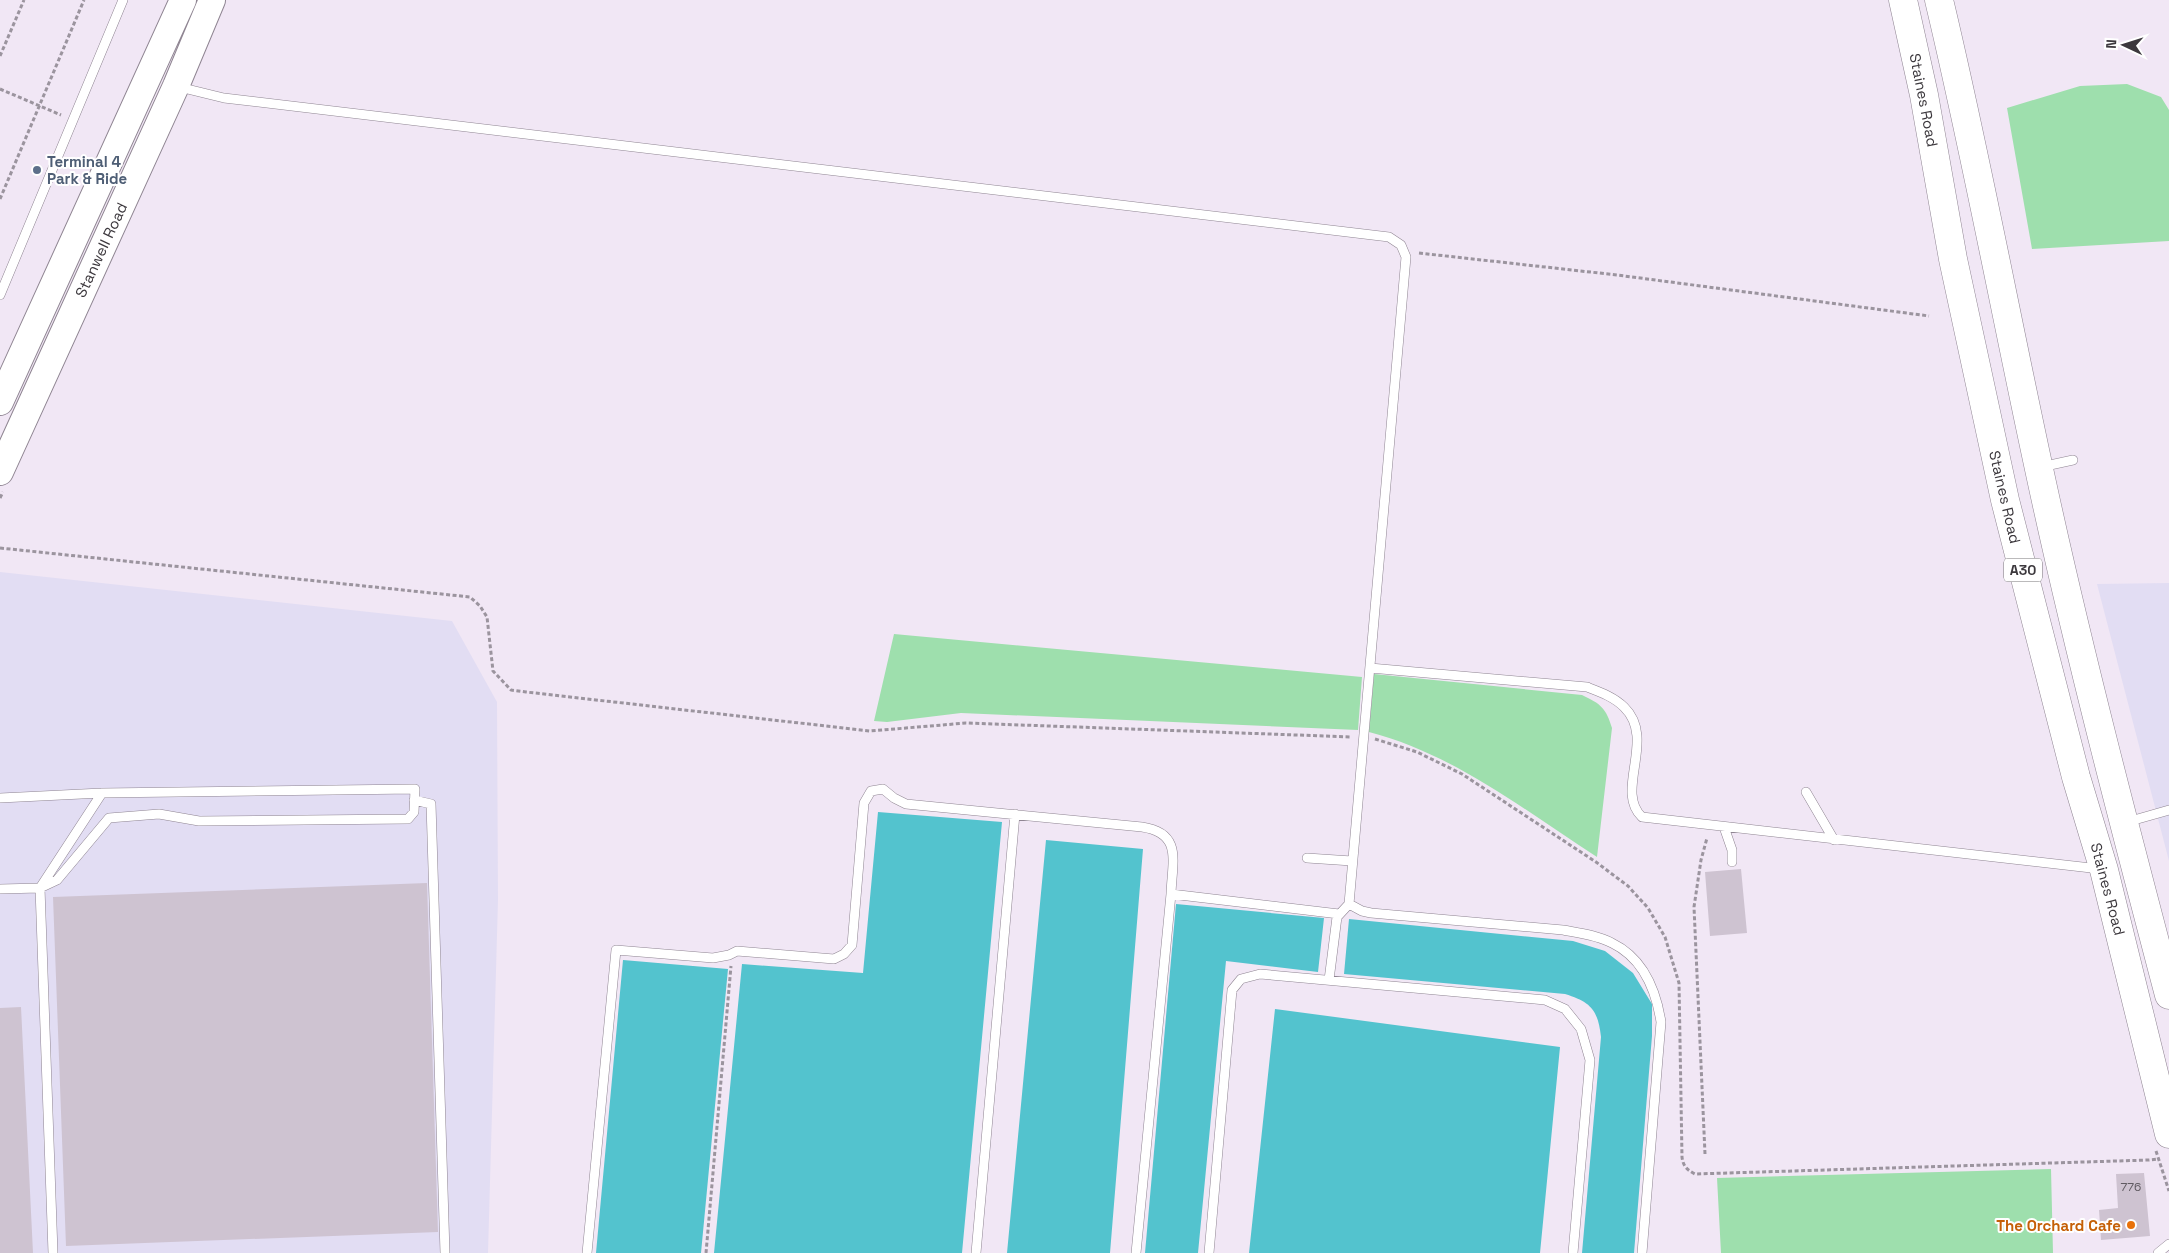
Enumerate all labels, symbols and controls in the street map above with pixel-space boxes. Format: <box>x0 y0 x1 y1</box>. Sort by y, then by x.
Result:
north arrow <box>2099 20 2149 70</box>
text: N <box>2102 39 2120 49</box>
street label: Staines Road <box>1906 52 1942 148</box>
place label: Terminal 4 Park & Ride <box>47 152 128 188</box>
marker: Terminal 4 Park & Ride <box>31 164 43 176</box>
street label: Stanwell Road <box>71 200 131 300</box>
street label: Staines Road <box>1985 449 2025 545</box>
road number: A30 <box>2004 558 2042 582</box>
street label: Staines Road <box>2087 841 2129 937</box>
house number: 776 <box>2121 1179 2141 1195</box>
place label: The Orchard Cafe <box>1996 1216 2121 1235</box>
marker: The Orchard Cafe <box>2125 1219 2137 1231</box>

